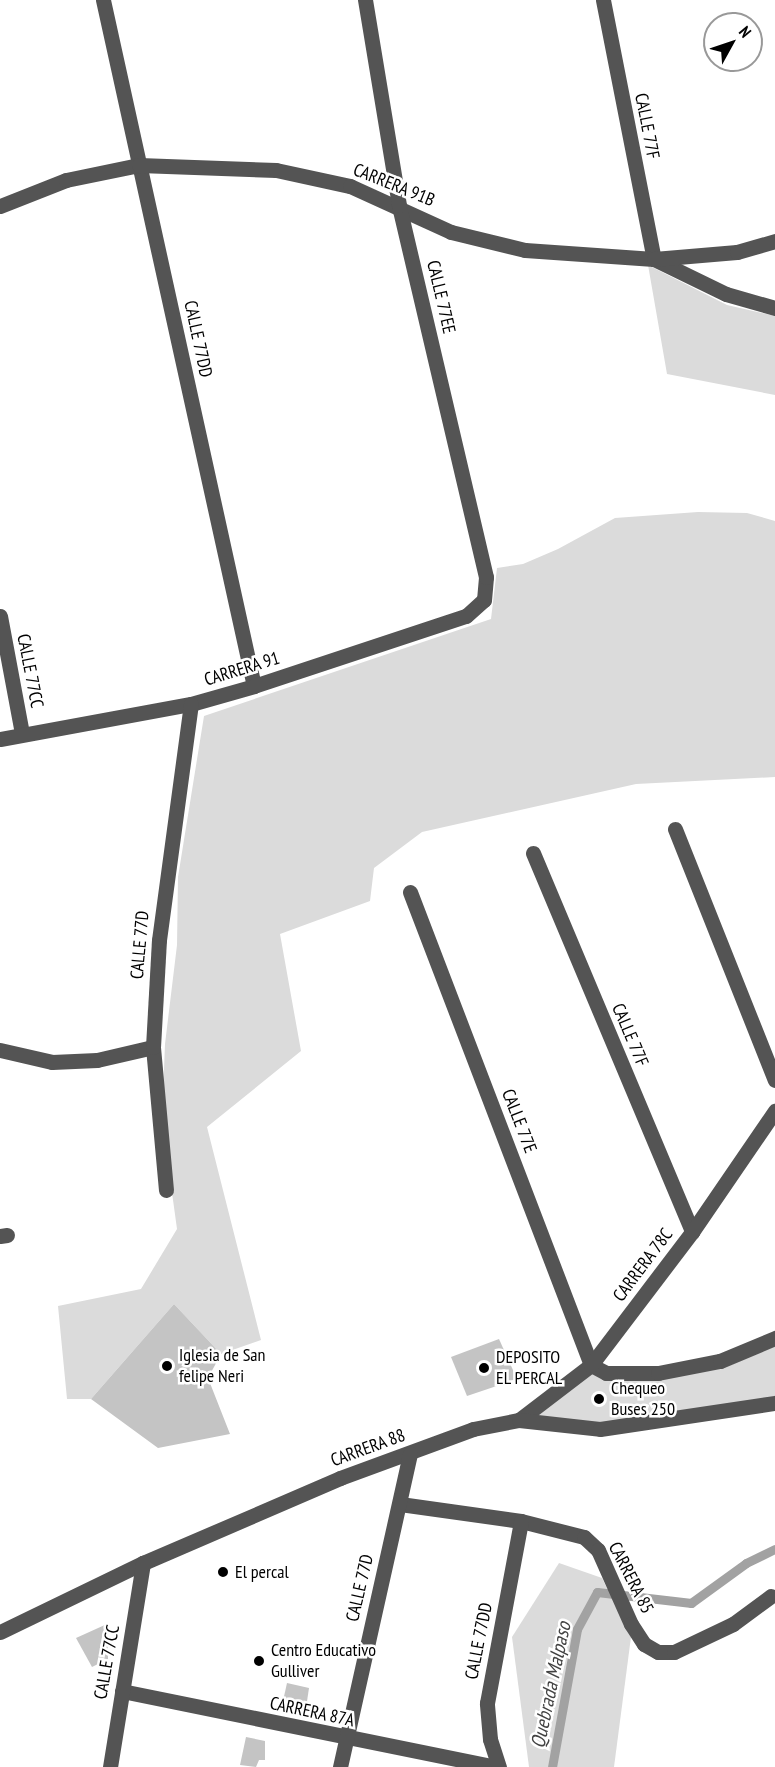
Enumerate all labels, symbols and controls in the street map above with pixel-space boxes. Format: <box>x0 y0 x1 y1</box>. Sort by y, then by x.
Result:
north arrow <box>703 12 763 72</box>
text: N <box>735 22 756 41</box>
street label: CALLE 77F <box>630 91 664 161</box>
street label: CARRERA 91B <box>350 159 438 211</box>
street label: CALLE 77EE <box>422 258 460 336</box>
street label: CALLE 77DD <box>179 299 217 379</box>
street label: CALLE 77CC <box>12 632 48 710</box>
street label: CARRERA 91 <box>202 647 282 691</box>
street label: CALLE 77D <box>126 910 154 980</box>
street label: CALLE 77F <box>607 1000 653 1070</box>
street label: CALLE 77E <box>497 1086 541 1156</box>
street label: CARRERA 78C <box>608 1224 678 1306</box>
place label: Iglesia de San felipe Neri <box>179 1345 265 1388</box>
place label: DEPOSITO EL PERCAL <box>496 1347 563 1390</box>
marker: Iglesia de San felipe Neri <box>160 1359 174 1373</box>
marker: DEPOSITO EL PERCAL <box>477 1361 491 1375</box>
place label: Chequeo Buses 250 <box>611 1378 675 1420</box>
marker: Chequeo Buses 250 <box>592 1392 606 1406</box>
street label: CARRERA 88 <box>328 1425 408 1471</box>
street label: CARRERA 85 <box>604 1538 658 1618</box>
street label: CALLE 77D <box>342 1552 378 1624</box>
place label: El percal <box>235 1561 289 1583</box>
marker: El percal <box>216 1565 230 1579</box>
street label: CALLE 77DD <box>461 1601 497 1681</box>
water label: Quebrada Malpaso <box>526 1620 576 1750</box>
street label: CALLE 77CC <box>90 1623 124 1701</box>
place label: Centro Educativo Gulliver <box>271 1640 376 1682</box>
marker: Centro Educativo Gulliver <box>252 1654 266 1668</box>
street label: CARRERA 87A <box>268 1692 356 1732</box>

